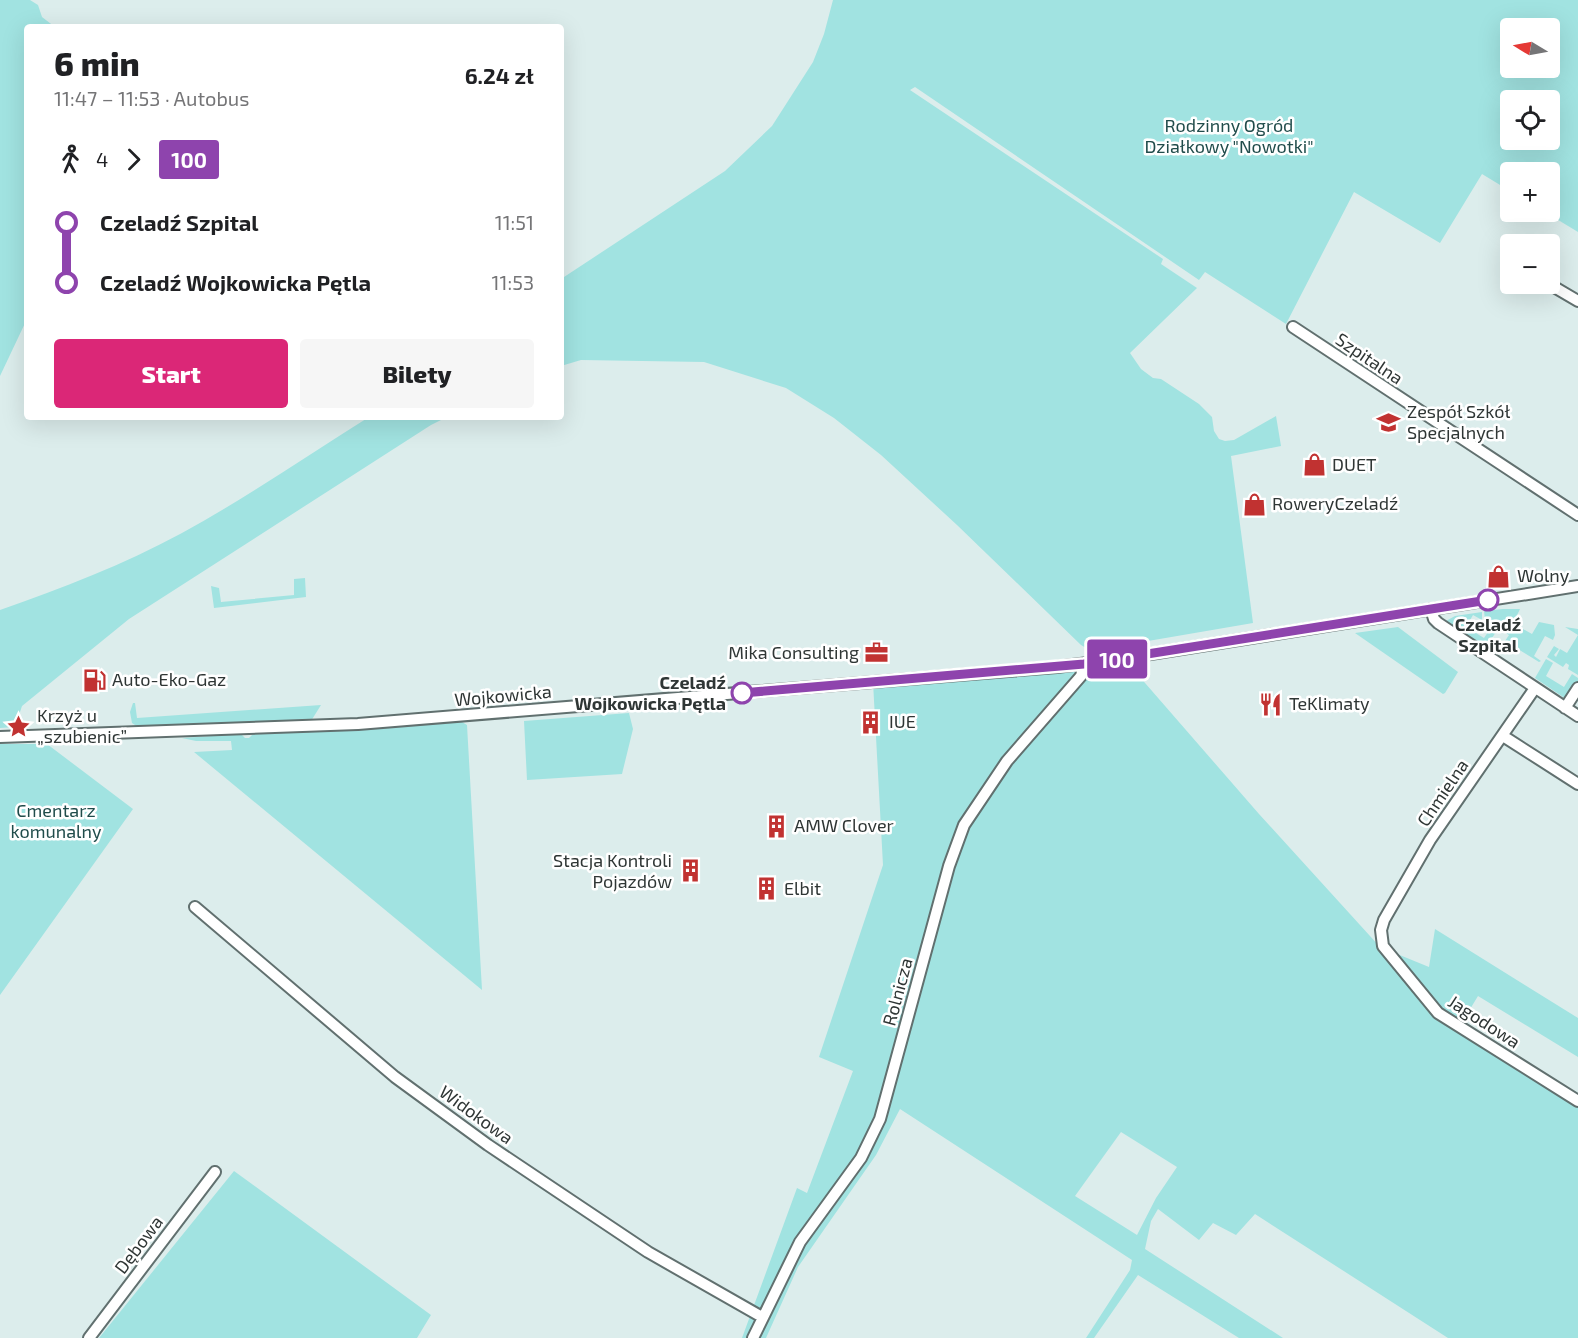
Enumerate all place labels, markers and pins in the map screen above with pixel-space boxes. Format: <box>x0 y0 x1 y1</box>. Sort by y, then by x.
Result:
place label: Zespół Szkół Specjalnych <box>1407 400 1510 443</box>
school or university icon: Zespół Szkół Specjalnych <box>1376 409 1402 435</box>
shop icon: DUET <box>1301 452 1327 478</box>
place label: DUET <box>1332 453 1377 475</box>
shop icon: RoweryCzeladź <box>1241 491 1267 517</box>
place label: RoweryCzeladź <box>1272 492 1398 514</box>
shop icon: Wolny <box>1486 563 1512 589</box>
place label: Wolny <box>1517 564 1570 586</box>
marker: Czeladź Szpital <box>1477 589 1499 611</box>
place label: Czeladź Szpital <box>1455 613 1521 656</box>
office icon: Mika Consulting <box>864 640 890 666</box>
place label: Mika Consulting <box>728 641 859 663</box>
fuel station icon: Auto-Eko-Gaz <box>81 667 107 693</box>
place label: Auto-Eko-Gaz <box>112 668 226 690</box>
place label: Czeladź Wojkowicka Pętla <box>574 671 726 714</box>
marker: Czeladź Wojkowicka Pętla <box>731 682 753 704</box>
restaurant icon: TeKlimaty <box>1258 691 1284 717</box>
place label: TeKlimaty <box>1289 692 1370 714</box>
place label: Krzyż u „szubienic” <box>37 704 127 747</box>
building icon: IUE <box>858 709 884 735</box>
place label: IUE <box>889 710 916 732</box>
place icon: Krzyż u „szubienic” <box>6 713 32 739</box>
building icon: AMW Clover <box>763 813 789 839</box>
place label: AMW Clover <box>794 814 894 836</box>
place label: Stacja Kontroli Pojazdów <box>553 849 672 892</box>
building icon: Stacja Kontroli Pojazdów <box>677 858 703 884</box>
building icon: Elbit <box>753 876 779 902</box>
place label: Elbit <box>784 877 821 899</box>

